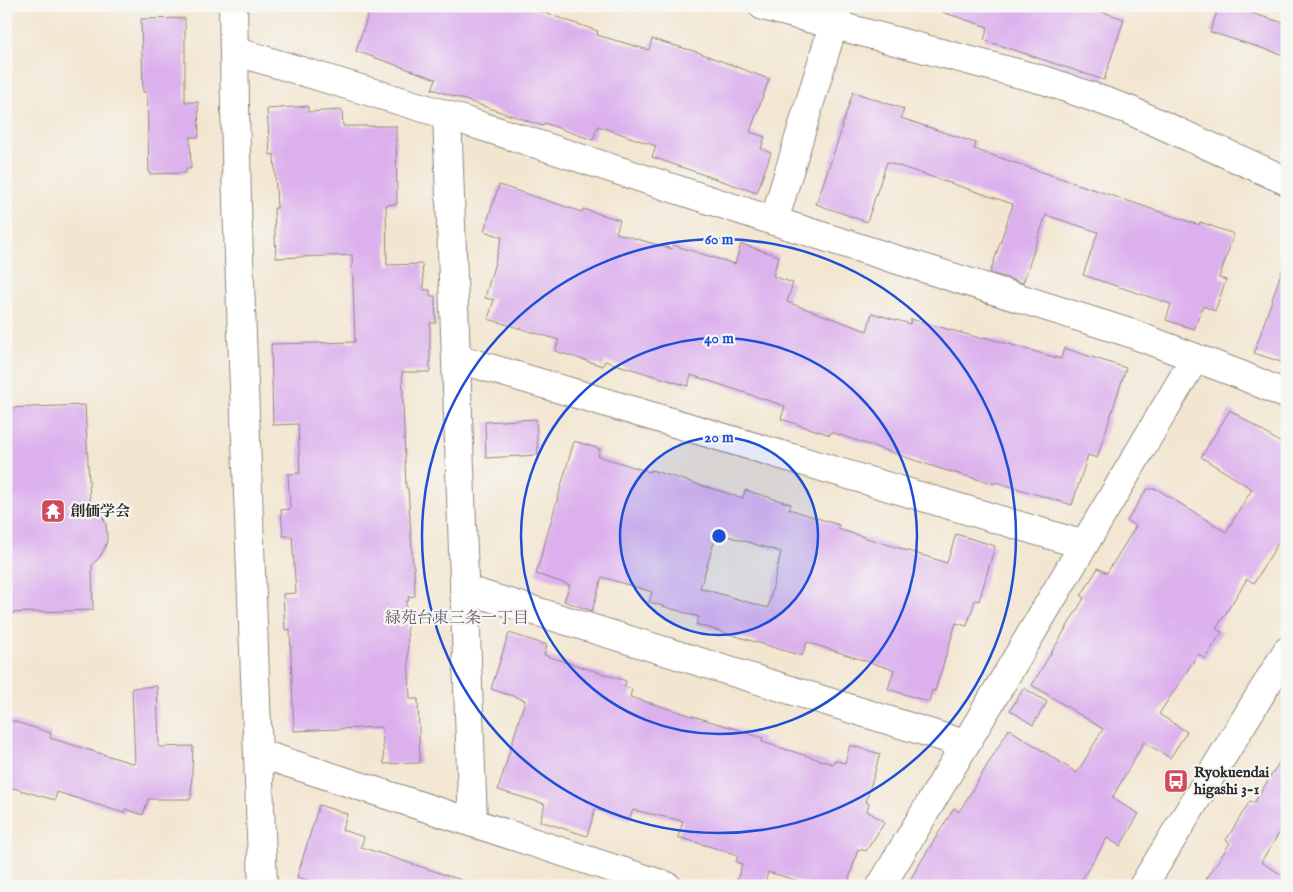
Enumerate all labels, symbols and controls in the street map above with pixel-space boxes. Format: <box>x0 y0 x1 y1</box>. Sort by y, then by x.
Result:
text: 60 m <box>705 230 734 249</box>
text: 40 m <box>704 329 734 348</box>
text: 20 m <box>704 428 734 447</box>
temple icon: 創価学会 <box>40 498 66 524</box>
place label: 創価学会 <box>70 502 130 521</box>
centre of rings <box>710 527 728 545</box>
district label: 緑苑台東三条一丁目 <box>385 609 529 629</box>
place label: Ryokuendai higashi 3-1 <box>1193 763 1269 799</box>
bus stop icon: Ryokuendai higashi 3-1 <box>1163 768 1189 794</box>

